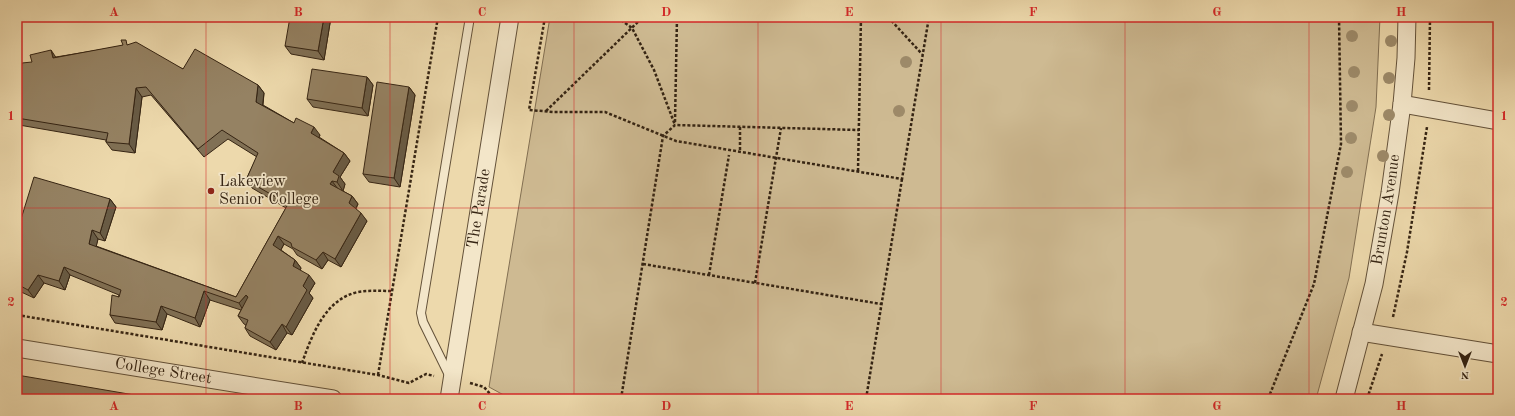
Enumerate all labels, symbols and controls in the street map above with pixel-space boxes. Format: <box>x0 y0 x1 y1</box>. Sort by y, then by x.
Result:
text: A <box>109 6 119 19</box>
text: B <box>293 6 303 19</box>
text: C <box>478 6 486 19</box>
text: D <box>661 6 671 19</box>
text: E <box>845 6 854 19</box>
text: F <box>1029 6 1038 19</box>
text: G <box>1212 6 1222 19</box>
text: H <box>1396 6 1407 19</box>
text: 1 <box>7 110 15 123</box>
text: 1 <box>1500 110 1508 123</box>
street label: Brunton Avenue <box>1369 153 1403 267</box>
street label: The Parade <box>465 167 494 249</box>
place label: Lakeview Senior College <box>219 174 319 208</box>
marker: Lakeview Senior College <box>206 186 216 196</box>
text: 2 <box>7 296 15 309</box>
text: 2 <box>1500 296 1508 309</box>
north arrow <box>1445 346 1485 386</box>
street label: College Street <box>114 356 213 387</box>
text: N <box>1460 369 1469 380</box>
text: A <box>109 400 119 413</box>
text: B <box>293 400 303 413</box>
text: C <box>478 400 486 413</box>
text: D <box>661 400 671 413</box>
text: E <box>845 400 854 413</box>
text: F <box>1029 400 1038 413</box>
text: G <box>1212 400 1222 413</box>
text: H <box>1396 400 1407 413</box>

